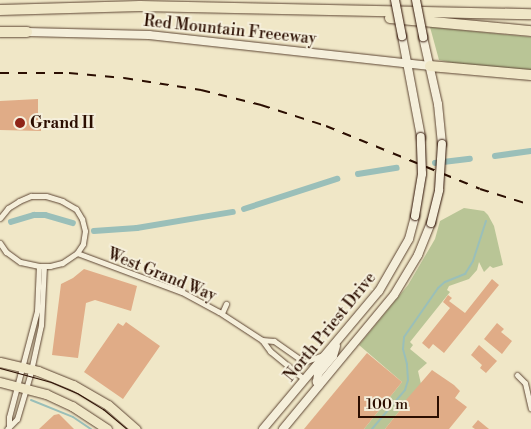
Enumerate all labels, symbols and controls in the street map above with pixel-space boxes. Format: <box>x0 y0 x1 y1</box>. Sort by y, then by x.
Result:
street label: Red Mountain Freeeway <box>143 11 317 49</box>
place label: Grand II <box>30 113 94 133</box>
marker: Grand II <box>14 117 26 129</box>
street label: West Grand Way <box>105 244 219 306</box>
street label: North Priest Drive <box>280 268 380 386</box>
scale bar <box>361 386 442 418</box>
text: 100 m <box>366 395 408 414</box>

